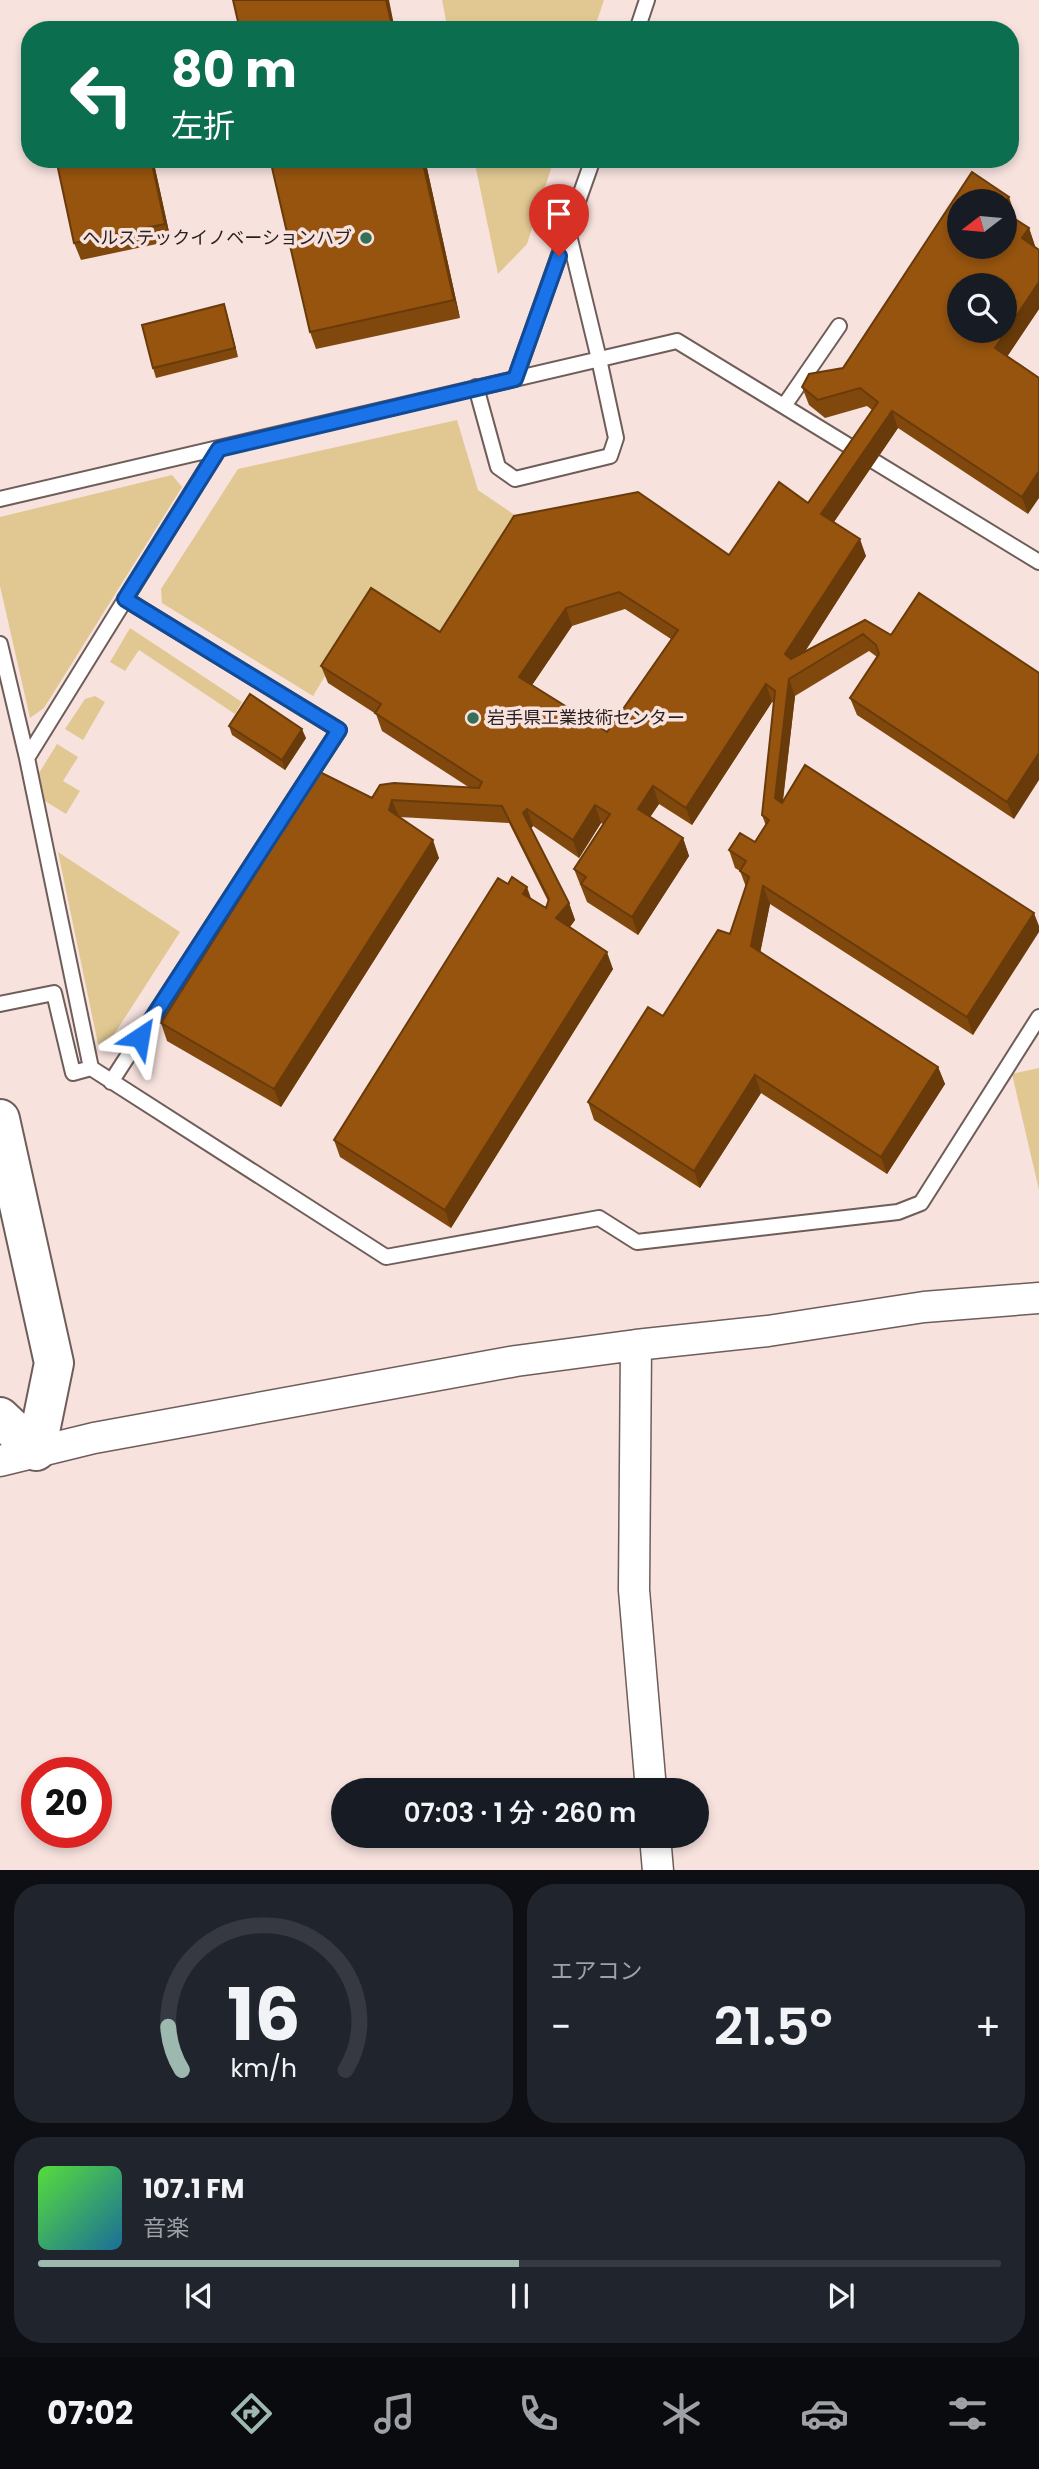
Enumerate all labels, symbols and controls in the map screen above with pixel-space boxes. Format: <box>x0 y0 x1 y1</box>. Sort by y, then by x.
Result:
text: 80 m <box>171 36 297 104</box>
icon: left <box>56 49 147 140</box>
text: 左折 <box>171 103 235 148</box>
pin <box>529 184 589 256</box>
north arrow <box>947 189 1017 259</box>
map controls <box>947 189 1017 343</box>
icon: arrive <box>540 195 578 233</box>
place label: ヘルステックイノベーションハブ <box>82 225 352 250</box>
marker: ヘルステックイノベーションハブ <box>358 230 374 246</box>
button: search <box>947 273 1017 343</box>
place label: 岩手県工業技術センター <box>487 705 685 730</box>
marker: 岩手県工業技術センター <box>465 710 481 726</box>
position arrow <box>103 1000 177 1074</box>
speed limit sign: 20 <box>21 1757 112 1848</box>
text: 07:03 · 1 分 · 260 m <box>404 1795 636 1831</box>
text: エアコン <box>551 1955 643 1987</box>
text: 16 <box>226 1964 300 2065</box>
text: 21.5° <box>714 1990 833 2063</box>
text: − <box>551 2000 571 2053</box>
text: + <box>975 2000 1001 2053</box>
text: km/h <box>230 2050 297 2085</box>
text: 107.1 FM <box>143 2171 244 2207</box>
text: 音楽 <box>143 2212 189 2244</box>
icon: previous <box>180 2277 218 2315</box>
icon: pause <box>501 2277 539 2315</box>
icon: next <box>822 2277 860 2315</box>
icon: directions <box>227 2389 276 2438</box>
icon: music <box>370 2389 419 2438</box>
icon: phone <box>514 2389 563 2438</box>
icon: climate <box>657 2389 706 2438</box>
icon: car <box>800 2389 849 2438</box>
icon: filters <box>943 2389 992 2438</box>
text: 07:02 <box>47 2390 133 2435</box>

